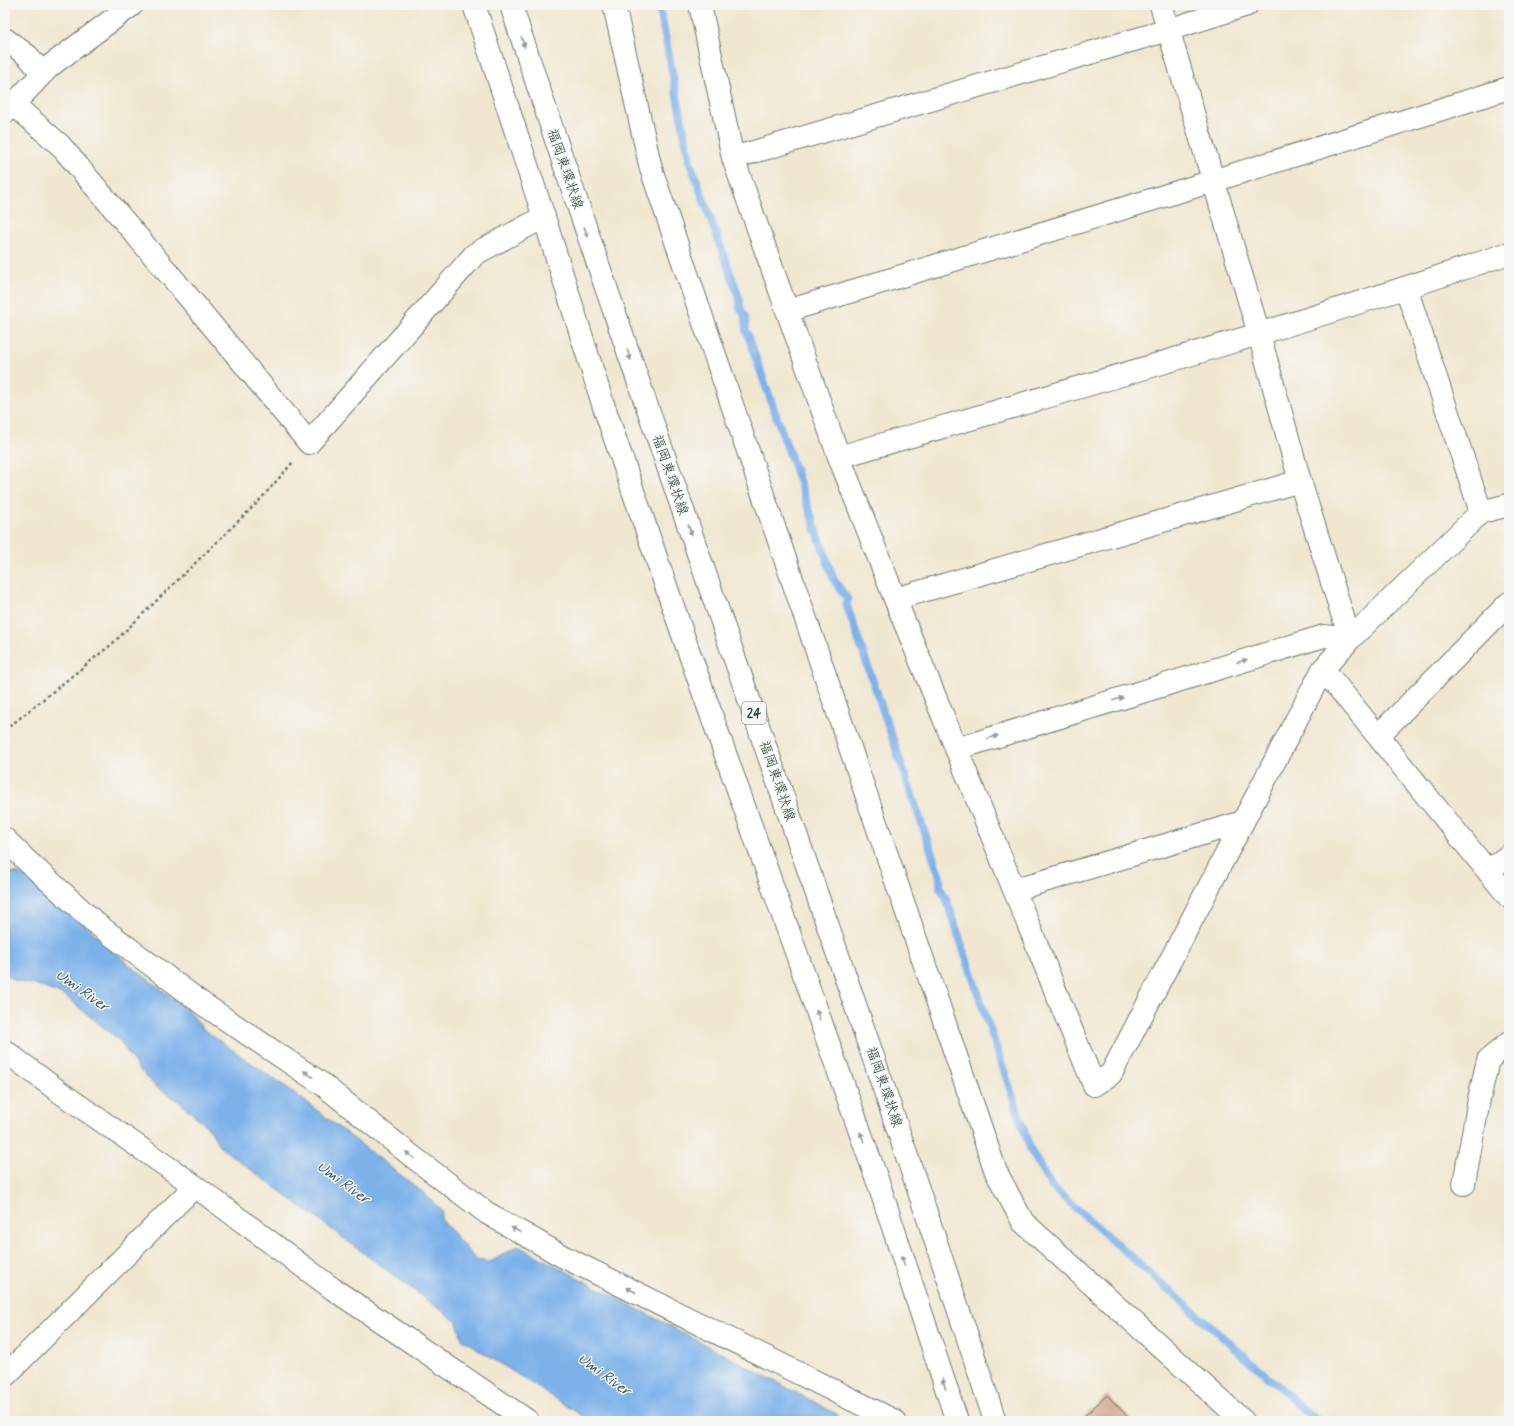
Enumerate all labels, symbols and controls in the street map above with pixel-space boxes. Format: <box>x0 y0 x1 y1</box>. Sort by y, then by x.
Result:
one-way arrow <box>520 36 526 48</box>
street label: 福岡東環状線 <box>543 126 587 212</box>
one-way arrow <box>583 226 589 238</box>
one-way arrow <box>626 349 632 361</box>
street label: 福岡東環状線 <box>648 432 692 518</box>
one-way arrow <box>687 525 693 537</box>
one-way arrow <box>1236 658 1248 664</box>
one-way arrow <box>1112 696 1124 702</box>
road number: 24 <box>742 702 766 724</box>
one-way arrow <box>988 734 1000 740</box>
street label: 福岡東環状線 <box>755 738 799 824</box>
water label: Umi River <box>51 965 114 1018</box>
one-way arrow <box>815 1009 821 1021</box>
street label: 福岡東環状線 <box>862 1044 906 1130</box>
one-way arrow <box>303 1070 313 1078</box>
one-way arrow <box>858 1131 864 1143</box>
one-way arrow <box>405 1150 416 1159</box>
water label: Umi River <box>312 1157 375 1210</box>
one-way arrow <box>510 1226 522 1233</box>
one-way arrow <box>900 1254 906 1266</box>
one-way arrow <box>625 1287 637 1293</box>
water label: Umi River <box>573 1349 636 1402</box>
one-way arrow <box>941 1378 947 1390</box>

